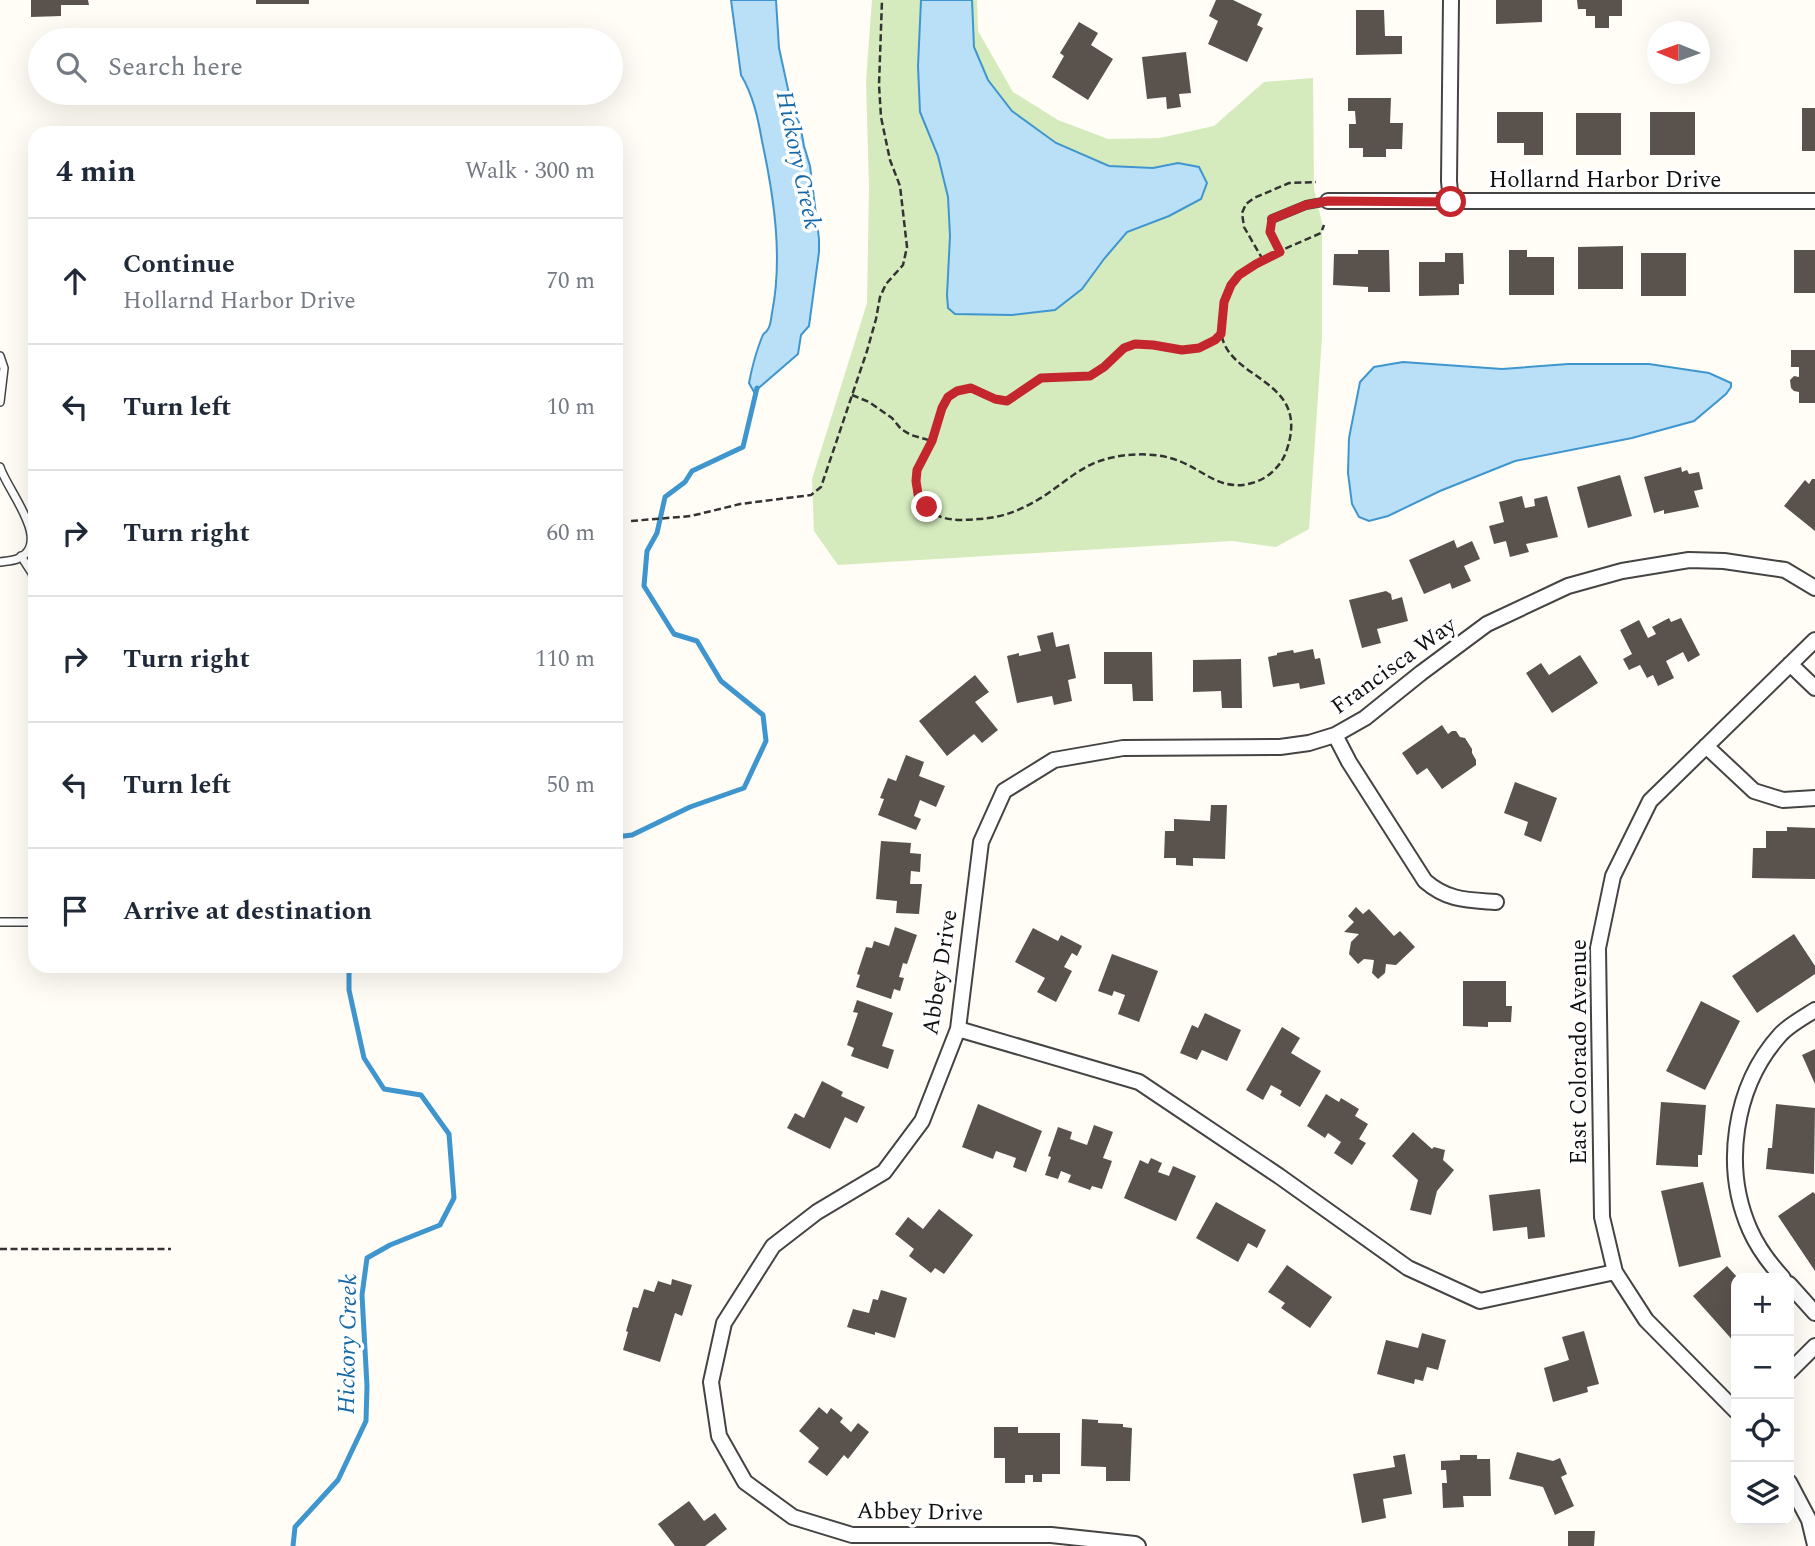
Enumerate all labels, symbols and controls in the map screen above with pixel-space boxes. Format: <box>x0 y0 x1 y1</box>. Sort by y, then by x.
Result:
north arrow <box>1647 21 1710 84</box>
search box <box>28 28 623 105</box>
text: Search here <box>108 47 243 87</box>
icon: search <box>52 48 90 86</box>
water label: Hickory Creek <box>766 88 830 233</box>
text: 4 min <box>56 149 136 195</box>
text: Walk · 300 m <box>465 154 595 189</box>
street label: Hollarnd Harbor Drive <box>1489 163 1721 198</box>
route start <box>1435 186 1466 217</box>
text: Continue <box>123 244 235 284</box>
icon: ahead <box>56 262 94 300</box>
text: 70 m <box>546 264 595 299</box>
text: Hollarnd Harbor Drive <box>123 284 356 319</box>
text: Turn left <box>123 387 231 427</box>
icon: left <box>56 388 94 426</box>
text: 10 m <box>546 390 595 425</box>
route end <box>911 491 942 522</box>
text: Turn right <box>123 513 250 553</box>
icon: right <box>56 514 94 552</box>
text: 60 m <box>546 516 595 551</box>
street label: Francisca Way <box>1324 608 1465 724</box>
text: Turn right <box>123 639 250 679</box>
icon: right <box>56 640 94 678</box>
text: 110 m <box>535 642 595 677</box>
text: Turn left <box>123 765 231 805</box>
icon: left <box>56 766 94 804</box>
text: 50 m <box>546 768 595 803</box>
text: Arrive at destination <box>123 891 372 931</box>
icon: arrive <box>56 892 94 930</box>
street label: Abbey Drive <box>913 907 968 1038</box>
street label: East Colorado Avenue <box>1562 939 1597 1165</box>
map controls <box>1731 1273 1794 1525</box>
button: + <box>1731 1273 1794 1336</box>
water label: Hickory Creek <box>329 1274 367 1414</box>
button: − <box>1731 1336 1794 1399</box>
button: locate <box>1731 1399 1794 1462</box>
button: layers <box>1731 1462 1794 1525</box>
street label: Abbey Drive <box>856 1494 984 1531</box>

